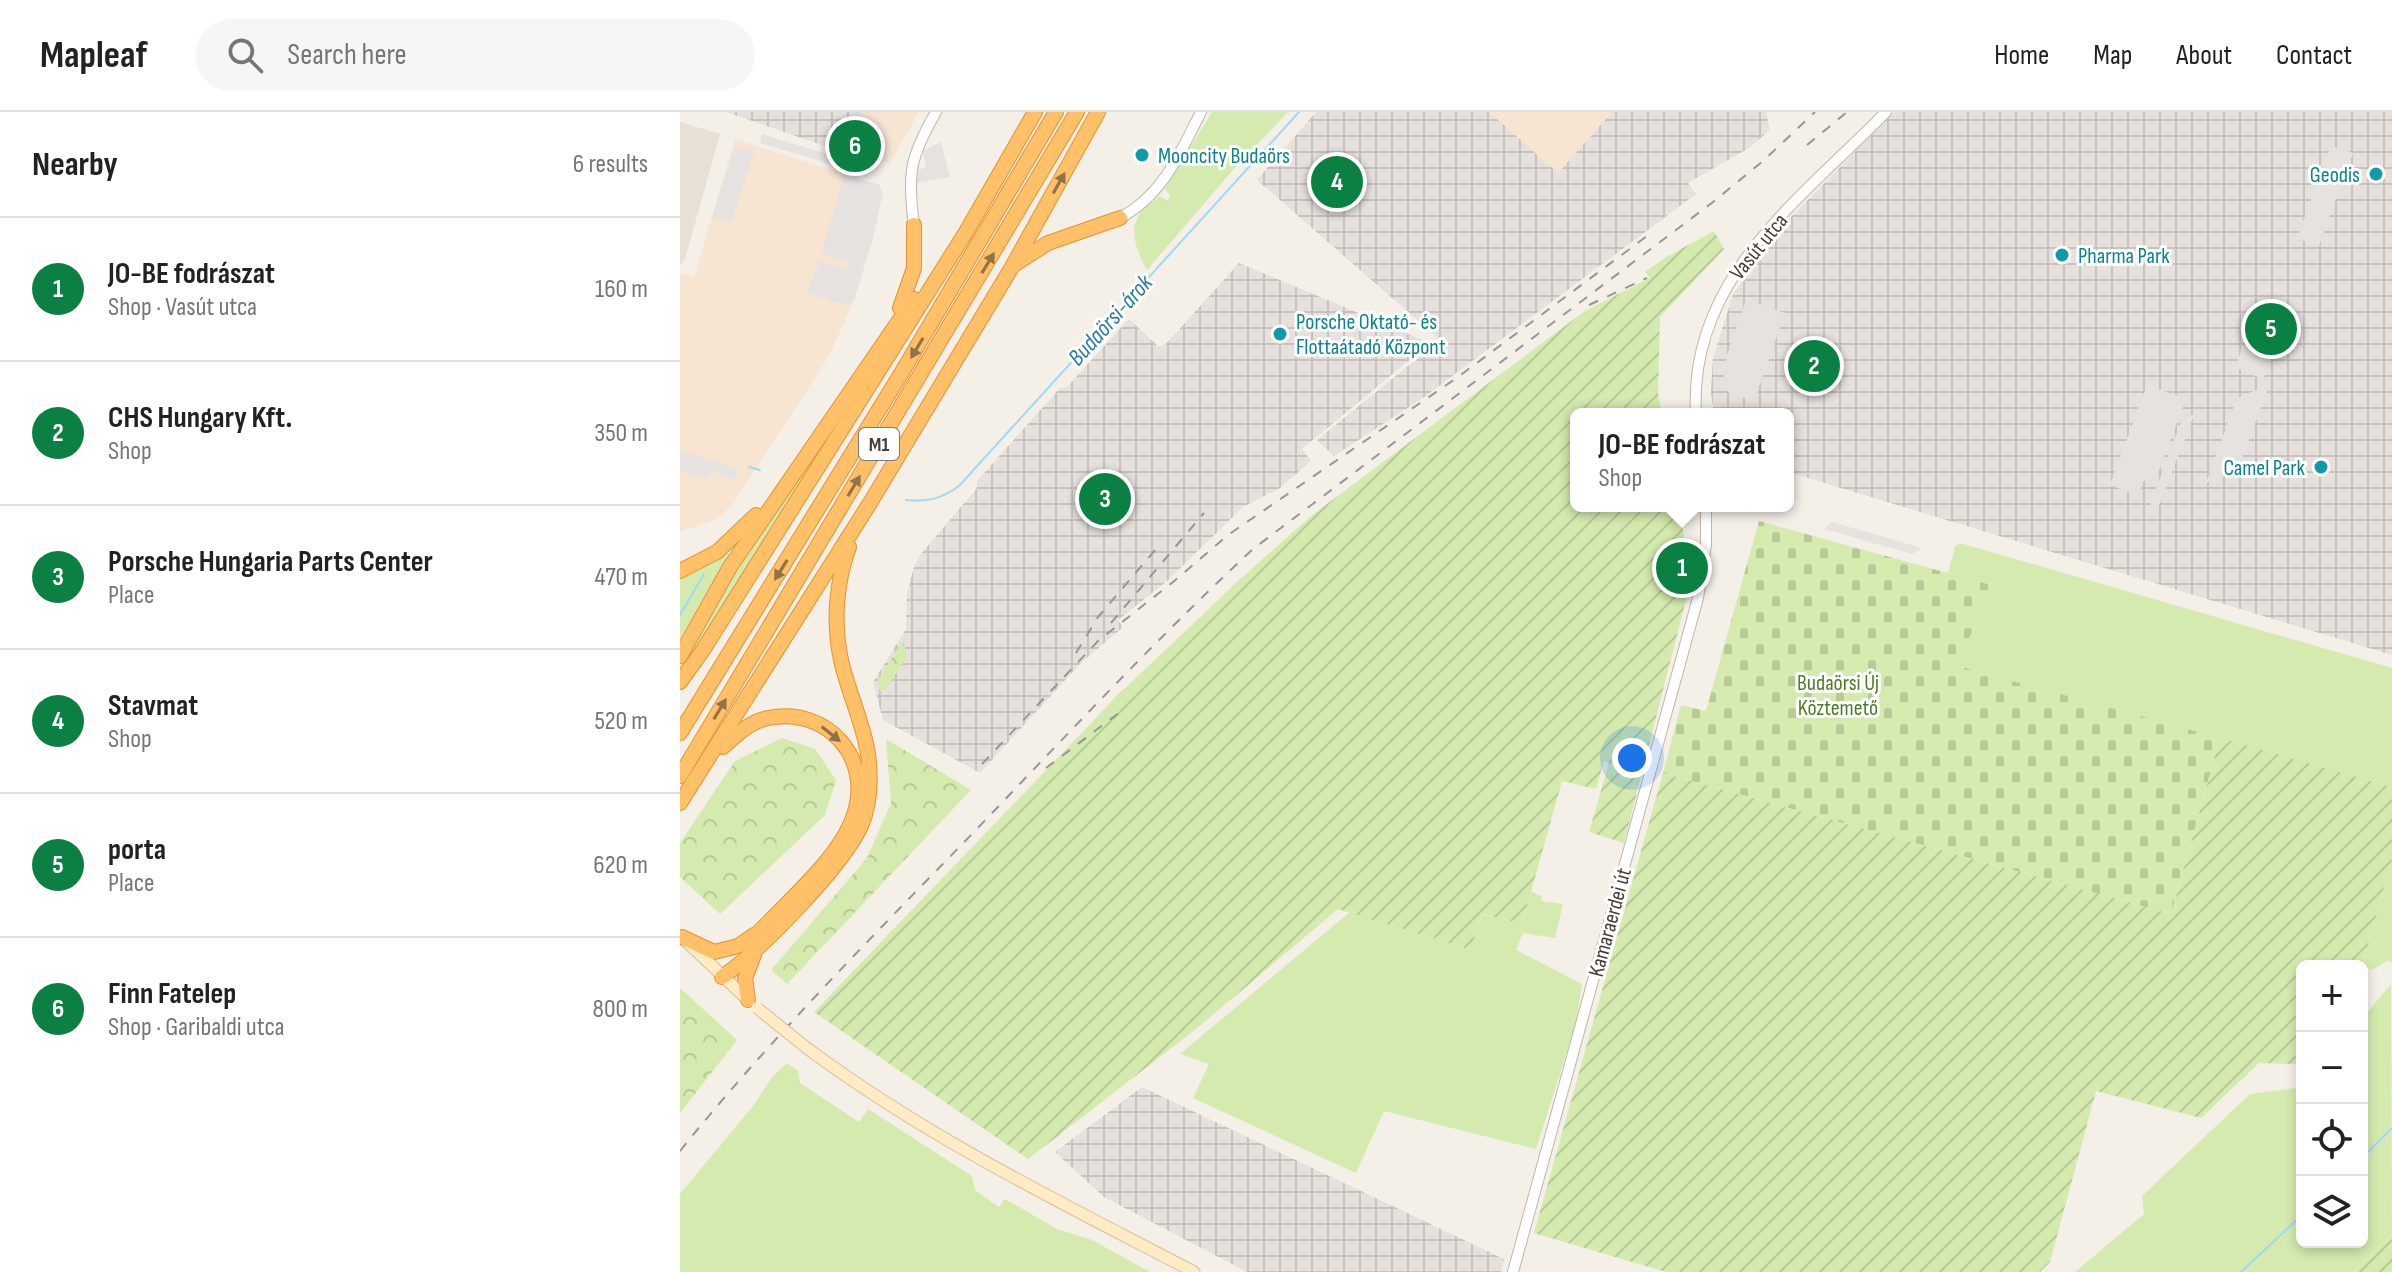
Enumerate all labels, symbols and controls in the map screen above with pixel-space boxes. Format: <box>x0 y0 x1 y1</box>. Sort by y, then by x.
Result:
search box <box>195 19 755 91</box>
text: Mapleaf <box>40 33 147 78</box>
icon: search <box>223 33 267 77</box>
text: Search here <box>287 37 407 73</box>
text: Home <box>1994 39 2049 72</box>
text: Map <box>2093 39 2132 72</box>
text: About <box>2176 39 2232 72</box>
text: Contact <box>2276 39 2352 72</box>
pin: 6 <box>829 116 881 176</box>
place label: Mooncity Budaörs <box>1158 143 1290 170</box>
text: Nearby <box>32 144 118 185</box>
marker: Mooncity Budaörs <box>1133 146 1151 164</box>
text: 6 results <box>573 149 648 180</box>
pin: 4 <box>1311 152 1363 212</box>
place label: Geodis <box>2310 162 2360 189</box>
marker: Geodis <box>2367 165 2385 183</box>
one-way arrow <box>1052 171 1066 194</box>
street label: Vasút utca <box>1724 208 1794 286</box>
place label: Pharma Park <box>2078 243 2170 270</box>
marker: Pharma Park <box>2053 246 2071 264</box>
one-way arrow <box>980 252 994 274</box>
text: JO-BE fodrászat <box>108 256 275 292</box>
water label: Budaörsi-árok <box>1062 268 1159 372</box>
text: 1 <box>53 274 63 305</box>
text: 160 m <box>595 274 648 305</box>
text: Shop · Vasút utca <box>108 292 257 323</box>
pin: 5 <box>2245 299 2297 359</box>
place label: Porsche Oktató- és Flottaátadó Központ <box>1296 309 1446 361</box>
marker: Porsche Oktató- és Flottaátadó Központ <box>1271 325 1289 343</box>
pin: 2 <box>1788 336 1840 396</box>
one-way arrow <box>910 337 924 359</box>
text: CHS Hungary Kft. <box>108 400 292 436</box>
popup <box>1570 408 1794 512</box>
text: 2 <box>52 418 64 449</box>
text: 350 m <box>594 418 648 449</box>
text: JO-BE fodrászat <box>1599 427 1765 463</box>
road number: M1 <box>859 428 899 460</box>
text: Shop <box>108 436 152 467</box>
place label: Camel Park <box>2223 455 2306 482</box>
marker: Camel Park <box>2312 458 2330 476</box>
text: Shop <box>1599 463 1642 494</box>
pin: 3 <box>1079 469 1131 529</box>
one-way arrow <box>847 475 861 497</box>
pin: 1 <box>1656 538 1708 598</box>
text: Porsche Hungaria Parts Center <box>108 544 433 580</box>
one-way arrow <box>774 559 788 581</box>
text: 3 <box>52 562 64 593</box>
text: 470 m <box>595 562 648 593</box>
text: Place <box>108 580 155 611</box>
park label: Budaörsi Új Köztemető <box>1797 670 1879 722</box>
text: Stavmat <box>108 688 198 724</box>
one-way arrow <box>713 698 727 720</box>
text: 4 <box>52 706 64 737</box>
text: 520 m <box>594 706 648 737</box>
text: Shop <box>108 724 152 755</box>
one-way arrow <box>821 725 841 742</box>
your location <box>1612 738 1652 778</box>
text: porta <box>108 832 166 868</box>
text: 5 <box>52 850 64 881</box>
text: 620 m <box>593 850 648 881</box>
street label: Kamaraerdei út <box>1583 865 1638 980</box>
text: Place <box>108 868 155 899</box>
map controls <box>2296 960 2368 1248</box>
button: + <box>2296 960 2368 1032</box>
text: Finn Fatelep <box>108 976 236 1012</box>
text: 6 <box>52 994 64 1025</box>
text: 800 m <box>593 994 648 1025</box>
text: Shop · Garibaldi utca <box>108 1012 285 1043</box>
button: − <box>2296 1032 2368 1104</box>
button: locate <box>2296 1104 2368 1176</box>
button: layers <box>2296 1176 2368 1248</box>

